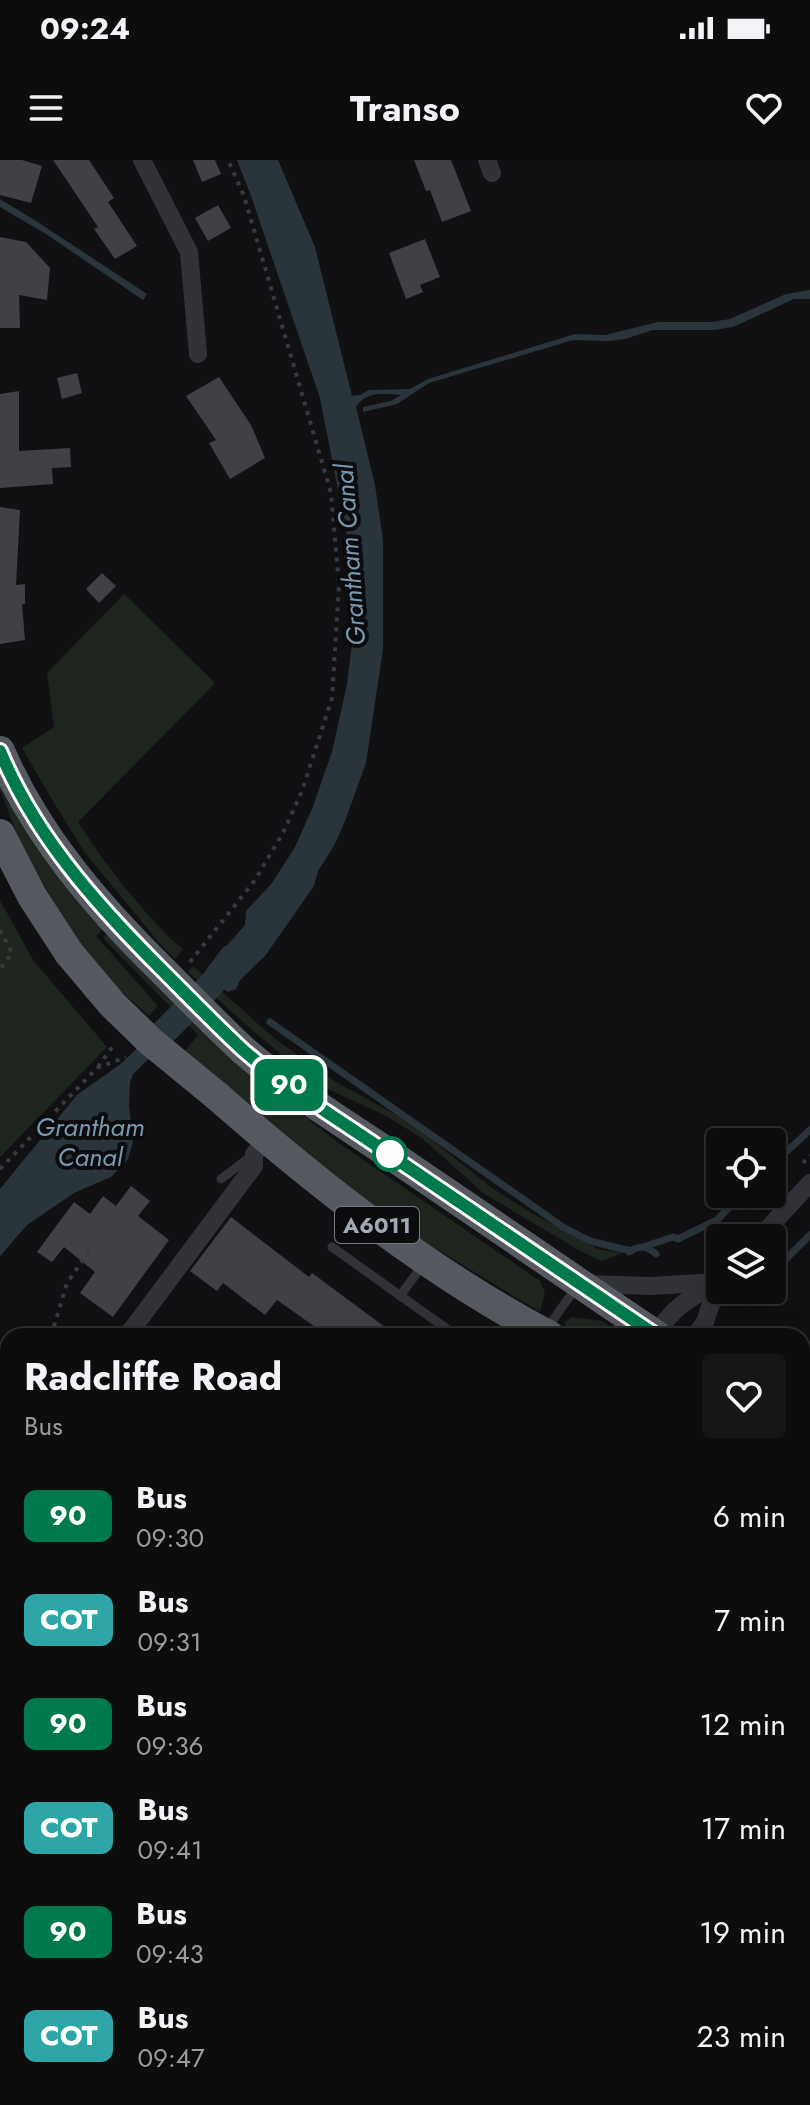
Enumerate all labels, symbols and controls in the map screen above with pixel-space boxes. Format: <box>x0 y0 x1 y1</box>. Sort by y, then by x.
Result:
text: 09:24 <box>40 7 130 50</box>
text: Transo <box>350 82 460 134</box>
icon: menu <box>24 86 68 130</box>
icon: heart <box>742 86 786 130</box>
water label: Grantham Canal <box>325 462 375 647</box>
line badge: 90 <box>253 1059 325 1111</box>
text: 90 <box>270 1064 308 1105</box>
water label: Grantham Canal <box>35 1108 145 1176</box>
map controls <box>706 1128 786 1304</box>
button: locate <box>706 1128 786 1208</box>
unlabelled marker <box>373 1137 407 1171</box>
road number: A6011 <box>335 1207 419 1243</box>
button: layers <box>706 1224 786 1304</box>
text: Radcliffe Road <box>24 1349 282 1404</box>
button: heart <box>702 1354 786 1438</box>
text: Bus <box>24 1407 63 1445</box>
text: Bus <box>136 1476 187 1519</box>
text: 90 <box>49 1495 87 1536</box>
text: 6 min <box>713 1495 786 1538</box>
text: 09:30 <box>136 1519 204 1557</box>
text: Bus <box>137 1580 188 1623</box>
text: COT <box>40 1599 97 1640</box>
text: 7 min <box>714 1599 786 1642</box>
text: 09:31 <box>137 1623 202 1661</box>
text: Bus <box>136 1684 187 1727</box>
text: 90 <box>49 1703 87 1744</box>
text: 12 min <box>699 1703 786 1746</box>
text: 09:36 <box>136 1727 204 1765</box>
text: Bus <box>137 1788 188 1831</box>
text: COT <box>40 1807 97 1848</box>
text: 17 min <box>701 1807 786 1850</box>
text: 09:41 <box>137 1831 203 1869</box>
text: Bus <box>136 1892 187 1935</box>
text: 90 <box>49 1911 87 1952</box>
text: 19 min <box>699 1911 786 1954</box>
text: 09:43 <box>136 1935 204 1973</box>
text: Bus <box>137 1996 188 2039</box>
text: COT <box>40 2015 97 2056</box>
text: 23 min <box>697 2015 786 2058</box>
text: 09:47 <box>137 2039 205 2077</box>

